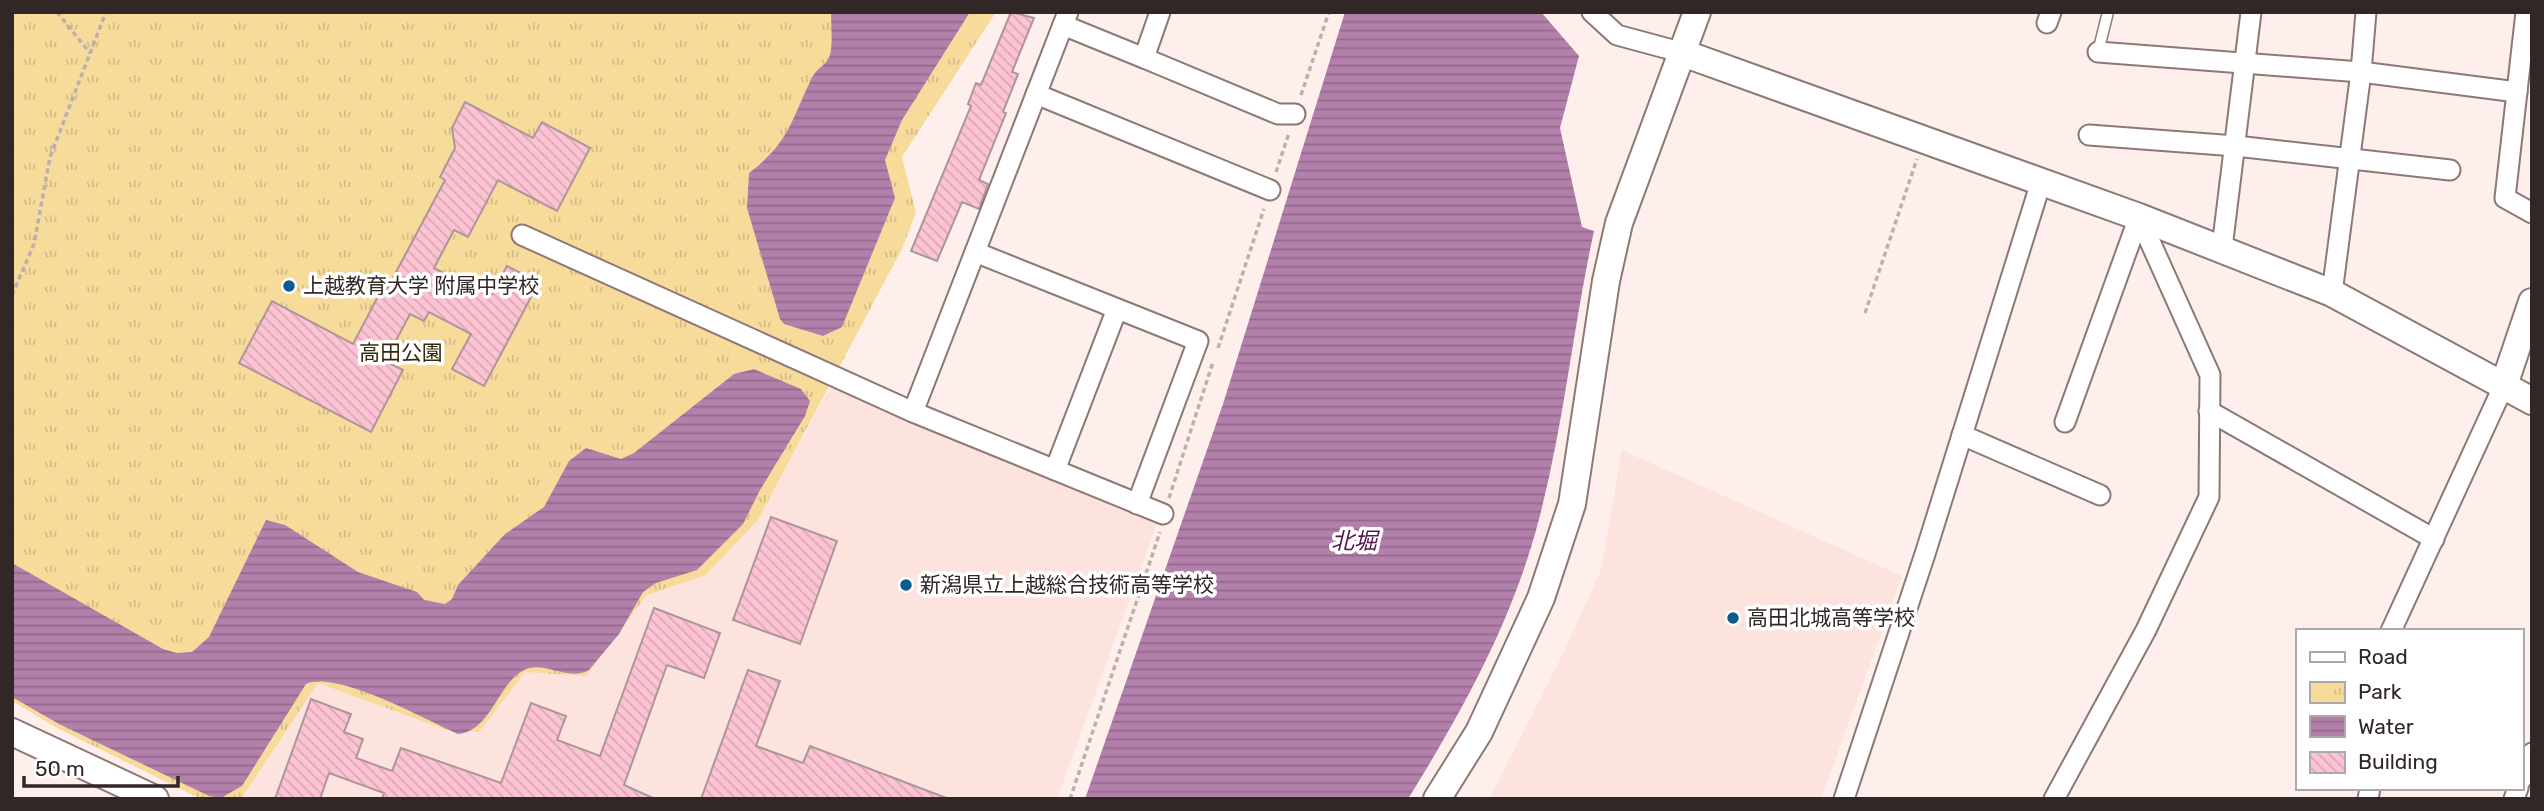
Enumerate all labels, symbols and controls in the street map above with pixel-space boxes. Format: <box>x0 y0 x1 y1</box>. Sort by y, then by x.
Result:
place label: 上越教育大学 附属中学校 <box>303 273 539 298</box>
marker: 上越教育大学 附属中学校 <box>281 278 297 294</box>
park label: 高田公園 <box>359 340 443 365</box>
water label: 北堀 <box>1331 527 1380 555</box>
place label: 新潟県立上越総合技術高等学校 <box>920 572 1214 597</box>
marker: 新潟県立上越総合技術高等学校 <box>898 577 914 593</box>
place label: 高田北城高等学校 <box>1747 605 1915 630</box>
marker: 高田北城高等学校 <box>1725 610 1741 626</box>
legend <box>2296 629 2523 790</box>
text: Road <box>2358 644 2408 669</box>
text: Park <box>2358 679 2402 704</box>
text: Water <box>2358 714 2414 739</box>
scale bar <box>24 744 178 788</box>
text: Building <box>2358 749 2438 774</box>
text: 50 m <box>35 756 85 781</box>

